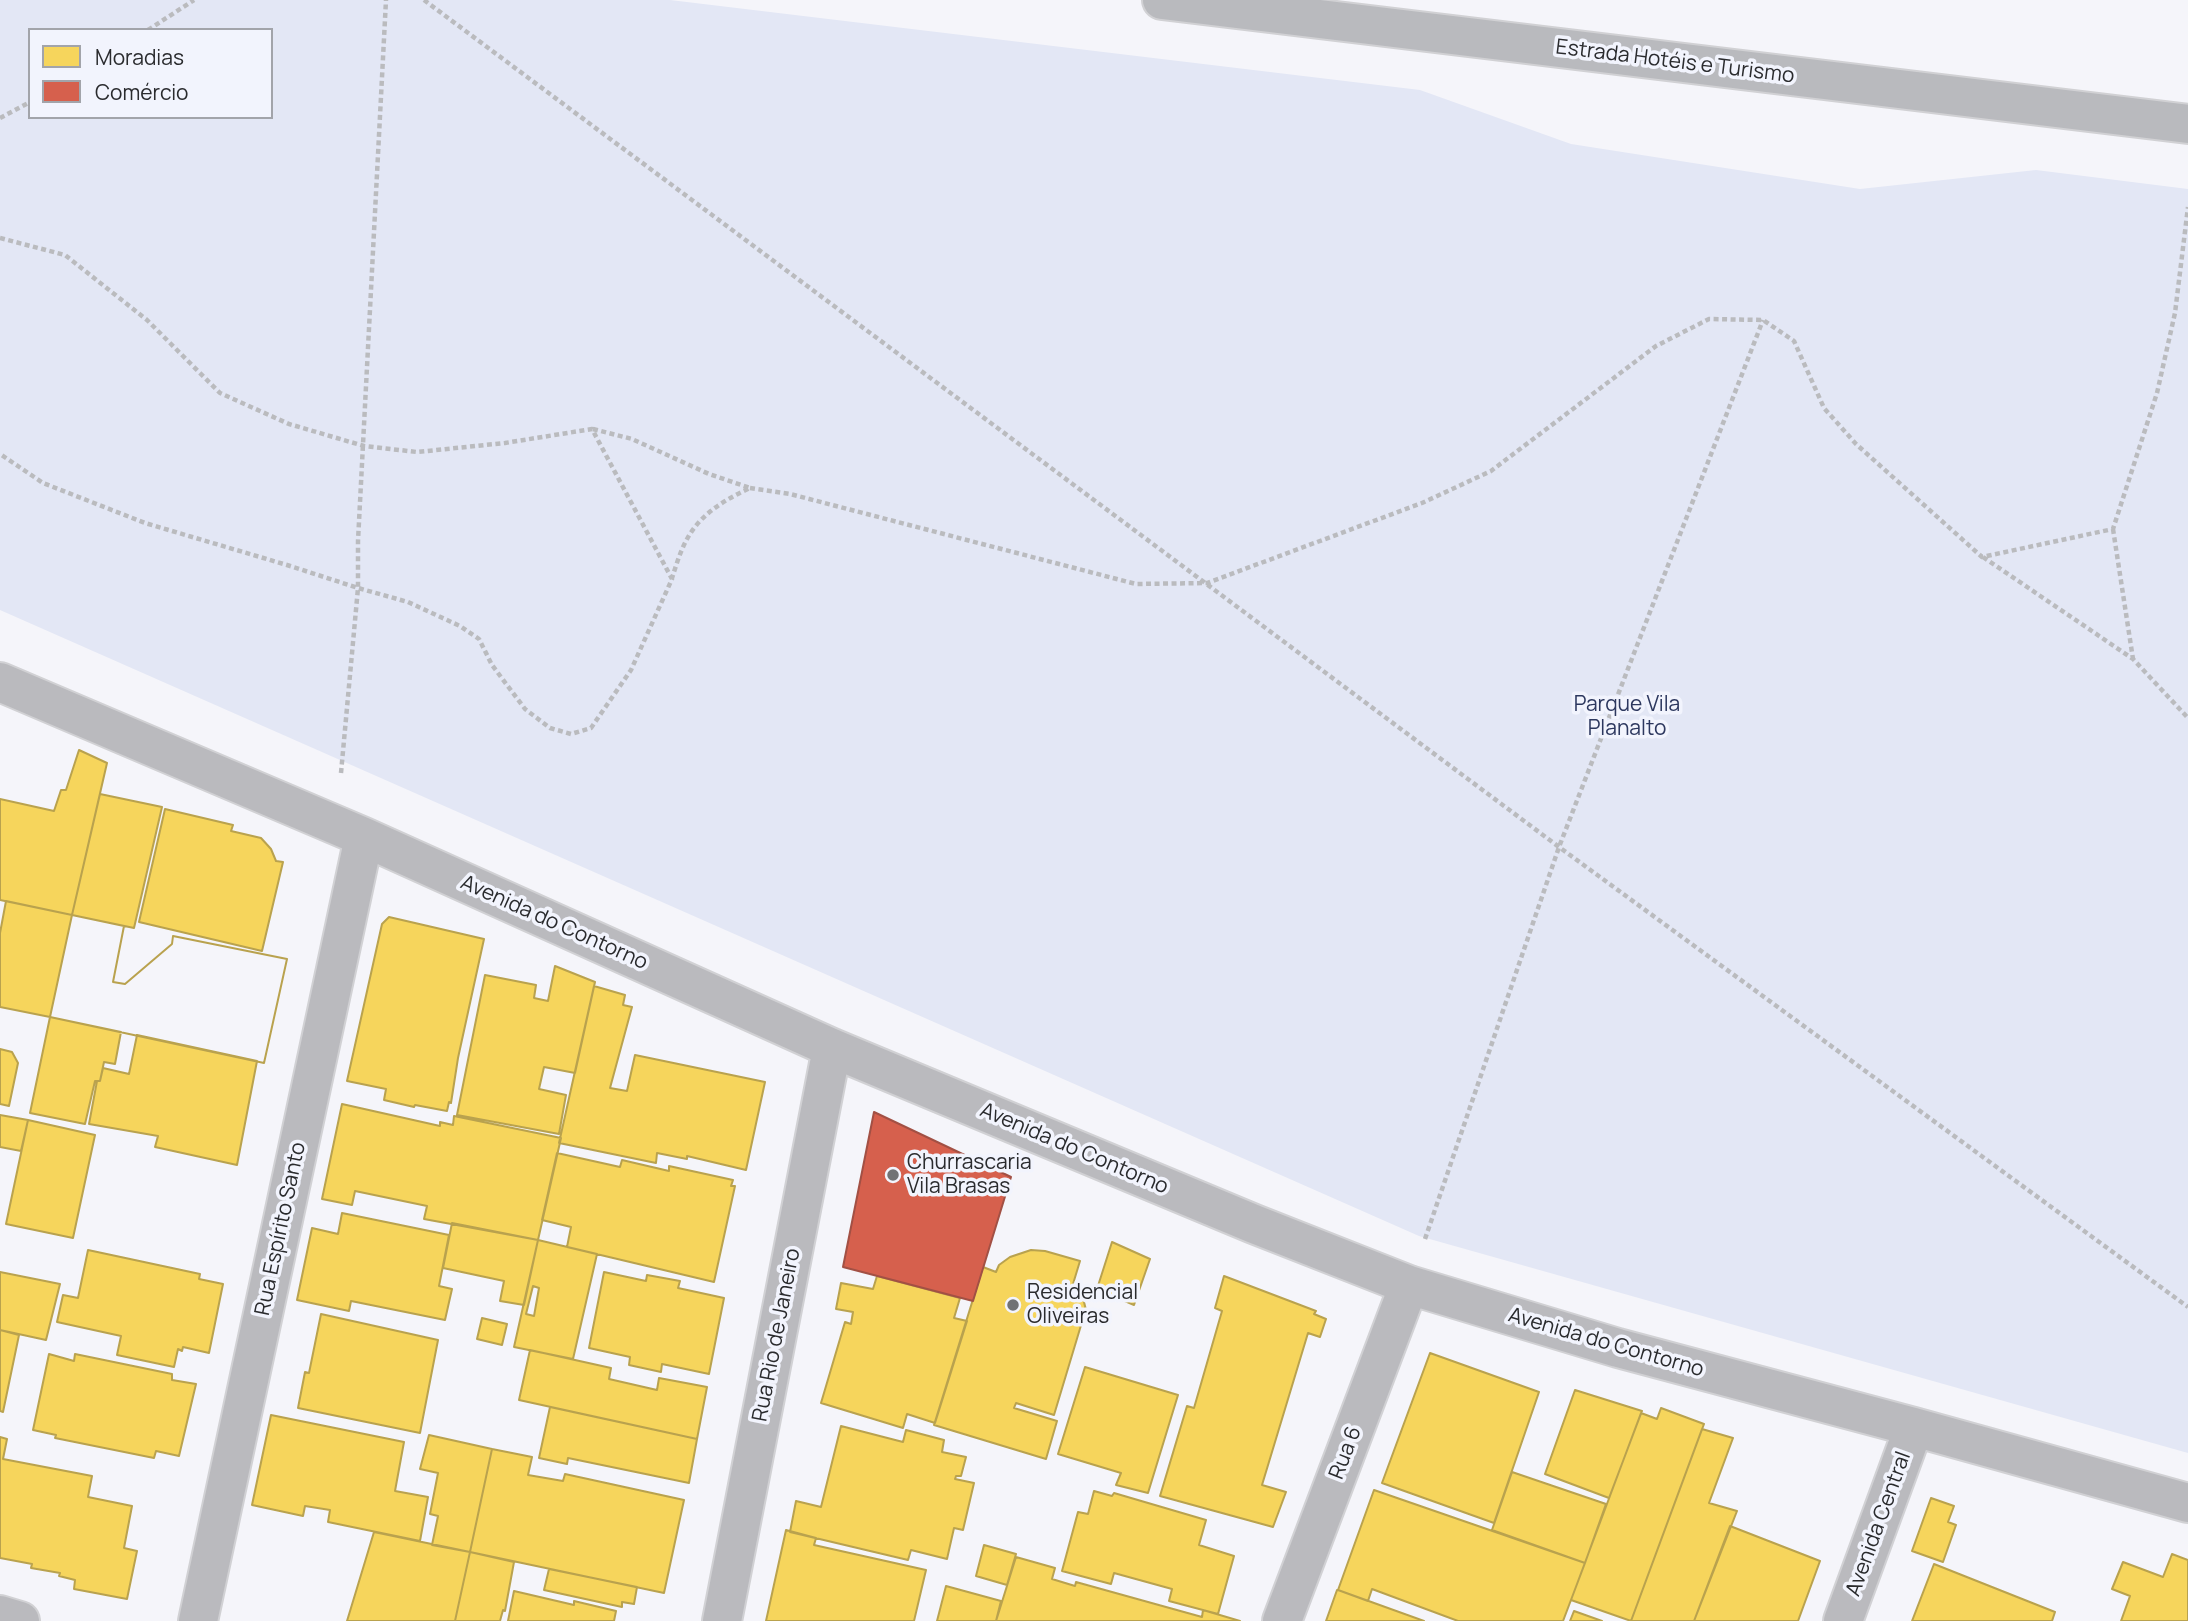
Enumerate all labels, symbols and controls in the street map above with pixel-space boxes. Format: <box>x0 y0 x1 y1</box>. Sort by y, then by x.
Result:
legend <box>28 28 273 119</box>
street label: Estrada Hotéis e Turismo <box>1554 35 1796 89</box>
text: Moradias <box>95 43 184 71</box>
text: Comércio <box>95 78 189 106</box>
park label: Parque Vila Planalto <box>1574 692 1680 742</box>
street label: Avenida do Contorno <box>457 870 651 976</box>
street label: Avenida do Contorno <box>976 1098 1172 1200</box>
street label: Rua Espírito Santo <box>250 1140 312 1318</box>
place label: Churrascaria Vila Brasas <box>907 1150 1032 1200</box>
marker: Churrascaria Vila Brasas <box>885 1167 901 1183</box>
street label: Rua Rio de Janeiro <box>748 1246 806 1424</box>
place label: Residencial Oliveiras <box>1027 1280 1138 1330</box>
marker: Residencial Oliveiras <box>1005 1297 1021 1313</box>
street label: Avenida do Contorno <box>1505 1303 1707 1383</box>
street label: Rua 6 <box>1324 1423 1368 1483</box>
street label: Avenida Central <box>1841 1448 1917 1600</box>

